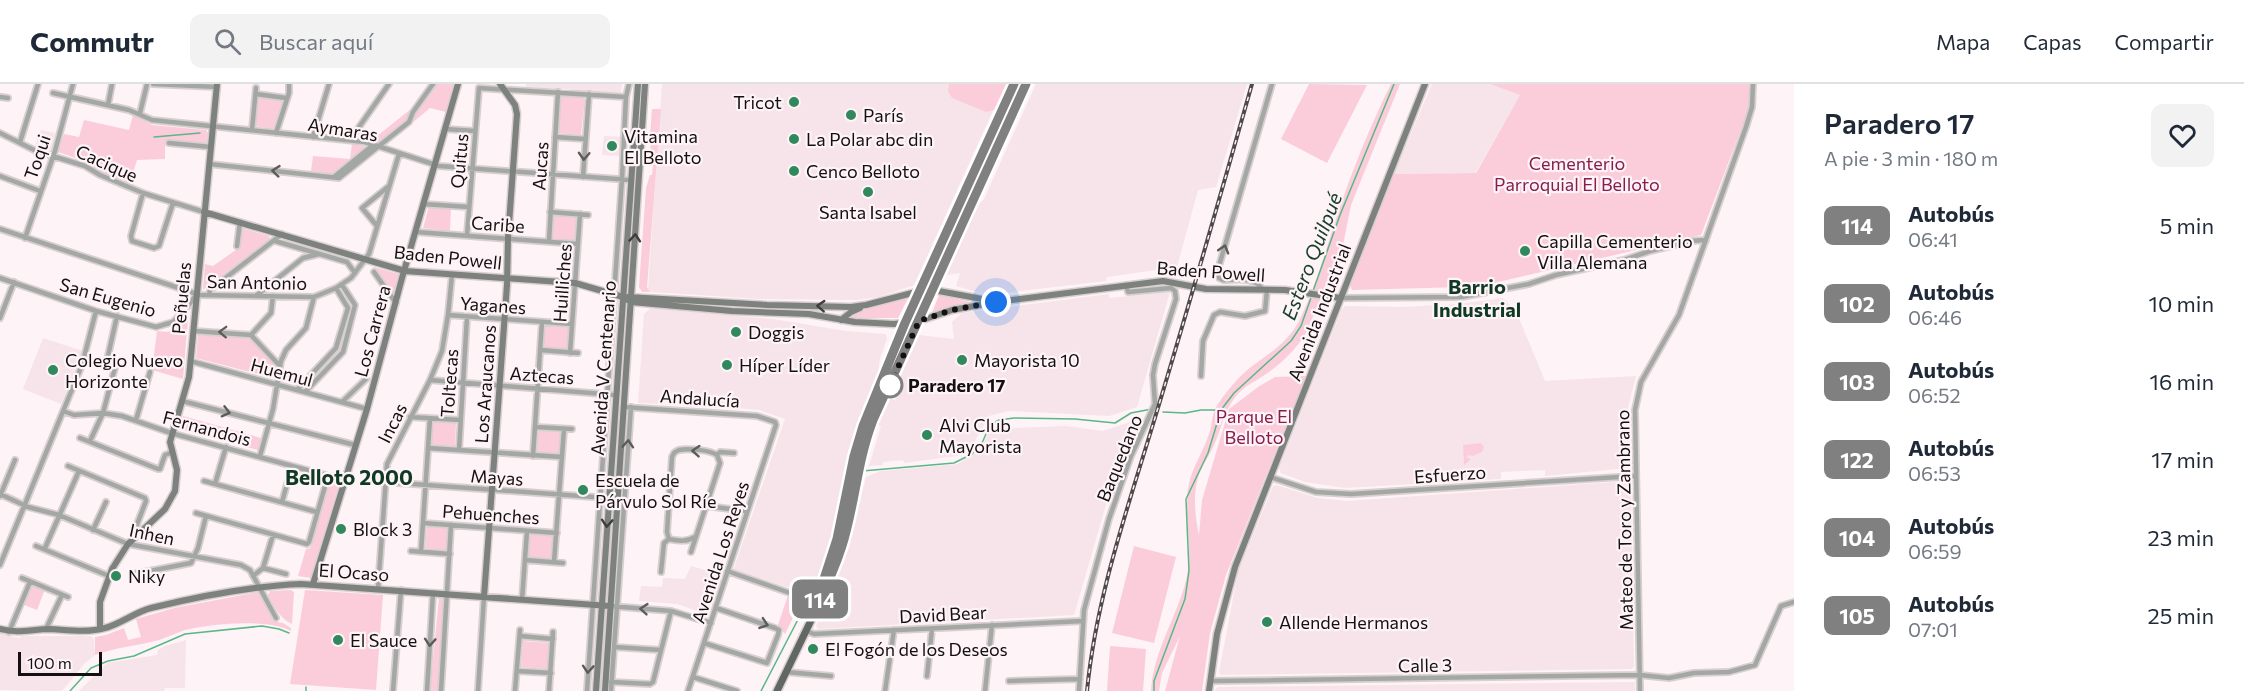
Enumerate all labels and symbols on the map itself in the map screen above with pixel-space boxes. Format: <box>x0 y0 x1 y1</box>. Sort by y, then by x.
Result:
place label: Tricot <box>733 91 782 113</box>
marker: Tricot <box>787 95 801 109</box>
place label: París <box>863 104 904 126</box>
marker: París <box>844 108 858 122</box>
street label: Aymaras <box>306 113 380 145</box>
place label: Vitamina El Belloto <box>624 125 702 168</box>
place label: La Polar abc din <box>806 128 933 150</box>
street label: Toqui <box>19 132 55 182</box>
marker: La Polar abc din <box>787 132 801 146</box>
street label: Quitus <box>446 133 472 189</box>
marker: Vitamina El Belloto <box>605 139 619 153</box>
street label: Cacique <box>73 140 141 186</box>
street label: Aucas <box>527 141 553 191</box>
one-way arrow <box>577 152 590 161</box>
park label: Cementerio Parroquial El Belloto <box>1494 152 1660 195</box>
place label: Cenco Belloto <box>806 160 920 182</box>
marker: Cenco Belloto <box>787 164 801 178</box>
one-way arrow <box>271 165 280 178</box>
marker: Santa Isabel <box>861 185 875 199</box>
water label: Estero Quilpué <box>1276 189 1346 323</box>
place label: Santa Isabel <box>819 201 917 223</box>
street label: Caribe <box>470 211 526 237</box>
place label: Capilla Cementerio Villa Alemana <box>1537 230 1693 273</box>
one-way arrow <box>628 233 641 242</box>
street label: Baden Powell <box>393 240 503 274</box>
street label: Avenida Industrial <box>1283 240 1355 384</box>
street label: Huilliches <box>548 243 576 323</box>
one-way arrow <box>1217 244 1229 255</box>
marker: Capilla Cementerio Villa Alemana <box>1518 244 1532 258</box>
street label: Baden Powell <box>1156 256 1266 286</box>
street label: Peñuelas <box>167 261 195 335</box>
street label: San Antonio <box>207 270 307 294</box>
street label: San Eugenio <box>57 273 159 321</box>
district label: Barrio Industrial <box>1433 274 1521 321</box>
street label: Avenida V Centenario <box>586 280 620 456</box>
street label: Los Carrera <box>349 283 395 379</box>
your location <box>981 287 1011 317</box>
street label: Yaganes <box>459 292 527 318</box>
one-way arrow <box>817 300 826 313</box>
place label: Doggis <box>748 321 804 343</box>
street label: Los Araucanos <box>470 324 500 444</box>
marker: Doggis <box>729 325 743 339</box>
one-way arrow <box>218 326 227 339</box>
street label: Toltecas <box>436 348 462 418</box>
place label: Colegio Nuevo Horizonte <box>65 349 183 392</box>
place label: Mayorista 10 <box>974 349 1080 371</box>
street label: Huemul <box>249 353 315 391</box>
marker: Mayorista 10 <box>955 353 969 367</box>
place label: Híper Líder <box>739 354 830 376</box>
marker: Híper Líder <box>720 358 734 372</box>
street label: Aztecas <box>509 362 575 388</box>
marker: Colegio Nuevo Horizonte <box>46 363 60 377</box>
marker: Paradero 17 <box>877 372 903 398</box>
place label: Paradero 17 <box>908 374 1005 396</box>
street label: Andalucía <box>659 384 741 412</box>
street label: Incas <box>373 399 411 447</box>
one-way arrow <box>220 405 230 418</box>
park label: Parque El Belloto <box>1216 405 1292 448</box>
street label: Fernandois <box>160 406 254 450</box>
street label: Mateo de Toro y Zambrano <box>1611 409 1637 631</box>
street label: Baquedano <box>1092 411 1146 505</box>
place label: Alvi Club Mayorista <box>939 414 1022 457</box>
marker: Alvi Club Mayorista <box>920 428 934 442</box>
one-way arrow <box>622 440 635 449</box>
one-way arrow <box>692 445 701 458</box>
street label: Esfuerzo <box>1413 461 1487 487</box>
district label: Belloto 2000 <box>285 464 413 489</box>
street label: Mayas <box>470 464 524 490</box>
place label: Escuela de Párvulo Sol Ríe <box>595 469 716 512</box>
street label: Avenida Los Reyes <box>687 478 753 626</box>
marker: Escuela de Párvulo Sol Ríe <box>576 483 590 497</box>
street label: Pehuenches <box>442 500 540 528</box>
place label: Block 3 <box>353 518 412 540</box>
street label: Inhen <box>127 519 177 549</box>
one-way arrow <box>600 519 613 528</box>
marker: Block 3 <box>334 522 348 536</box>
street label: El Ocaso <box>318 559 390 585</box>
place label: Niky <box>128 565 165 587</box>
marker: Niky <box>109 569 123 583</box>
line badge: 114 <box>786 580 854 618</box>
street label: David Bear <box>899 601 987 627</box>
one-way arrow <box>639 602 648 615</box>
place label: Allende Hermanos <box>1279 611 1428 633</box>
marker: Allende Hermanos <box>1260 615 1274 629</box>
one-way arrow <box>758 617 769 630</box>
place label: El Sauce <box>350 629 417 651</box>
marker: El Sauce <box>331 633 345 647</box>
one-way arrow <box>424 637 437 646</box>
place label: El Fogón de los Deseos <box>825 638 1008 660</box>
marker: El Fogón de los Deseos <box>806 642 820 656</box>
scale bar <box>18 649 102 676</box>
street label: Calle 3 <box>1398 654 1452 676</box>
one-way arrow <box>582 664 595 673</box>

